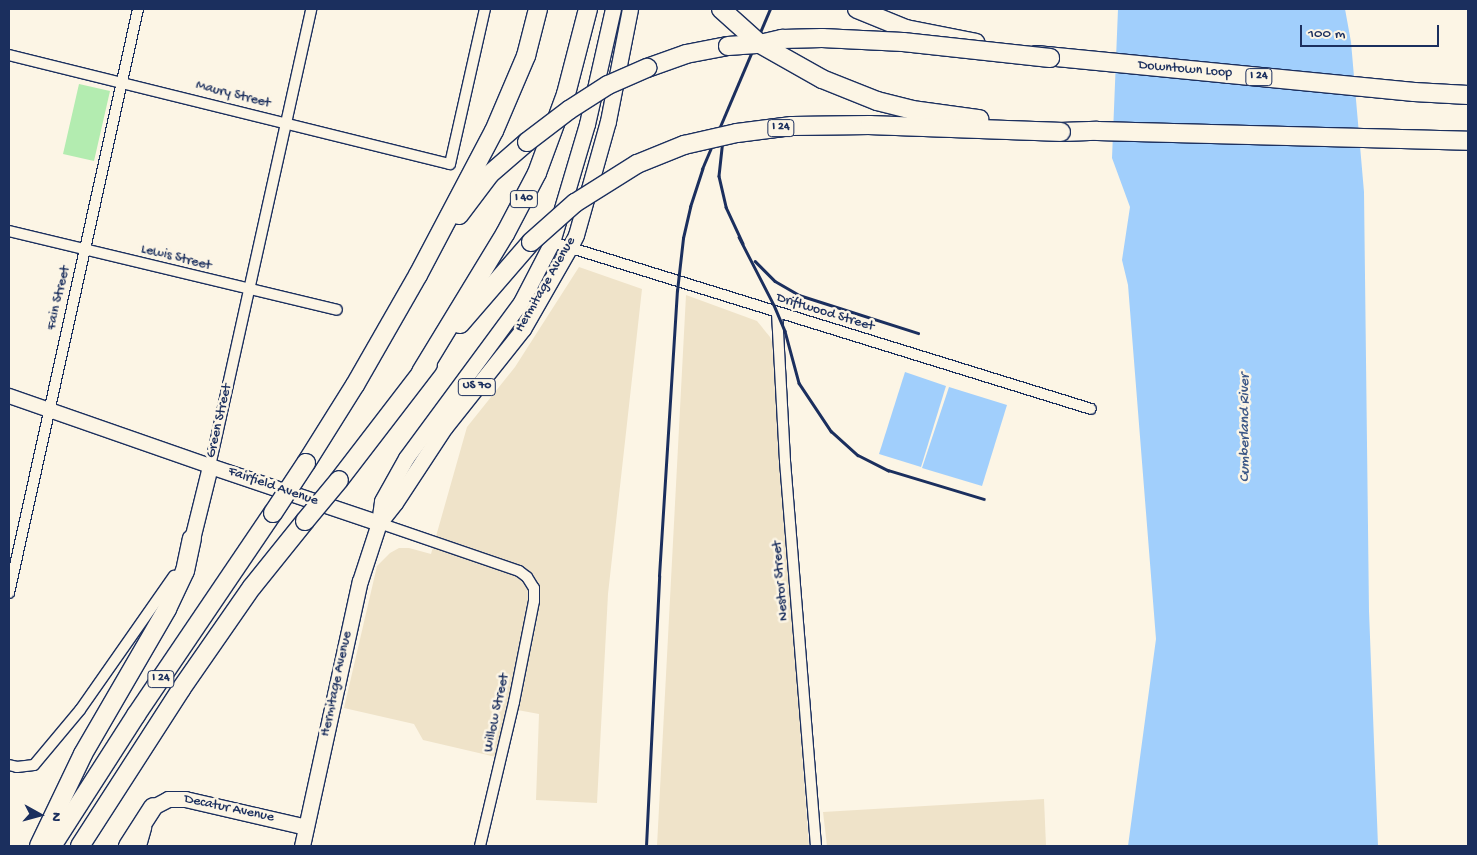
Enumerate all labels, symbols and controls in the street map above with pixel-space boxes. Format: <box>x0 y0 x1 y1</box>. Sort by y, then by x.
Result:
scale bar <box>1302 15 1441 47</box>
text: 100 m <box>1308 25 1345 43</box>
street label: Downtown Loop <box>1137 58 1233 82</box>
road number: I 24 <box>1245 68 1273 86</box>
street label: Maury Street <box>194 78 272 112</box>
road number: I 24 <box>767 119 795 138</box>
road number: I 40 <box>509 190 539 208</box>
street label: Hermitage Avenue <box>512 234 580 336</box>
street label: Lewis Street <box>139 241 213 275</box>
street label: Fain Street <box>43 264 75 332</box>
street label: Driftwood Street <box>774 290 876 336</box>
water label: Cumberland River <box>1237 374 1255 482</box>
road number: US 70 <box>457 378 497 397</box>
street label: Green Street <box>203 382 237 460</box>
street label: Fairfield Avenue <box>226 464 320 510</box>
street label: Nestor Street <box>769 540 793 622</box>
street label: Hermitage Avenue <box>318 630 356 738</box>
road number: I 24 <box>147 670 175 689</box>
street label: Willow Street <box>480 672 514 754</box>
north arrow <box>15 790 65 840</box>
street label: Decatur Avenue <box>182 791 276 827</box>
text: N <box>46 811 64 822</box>

